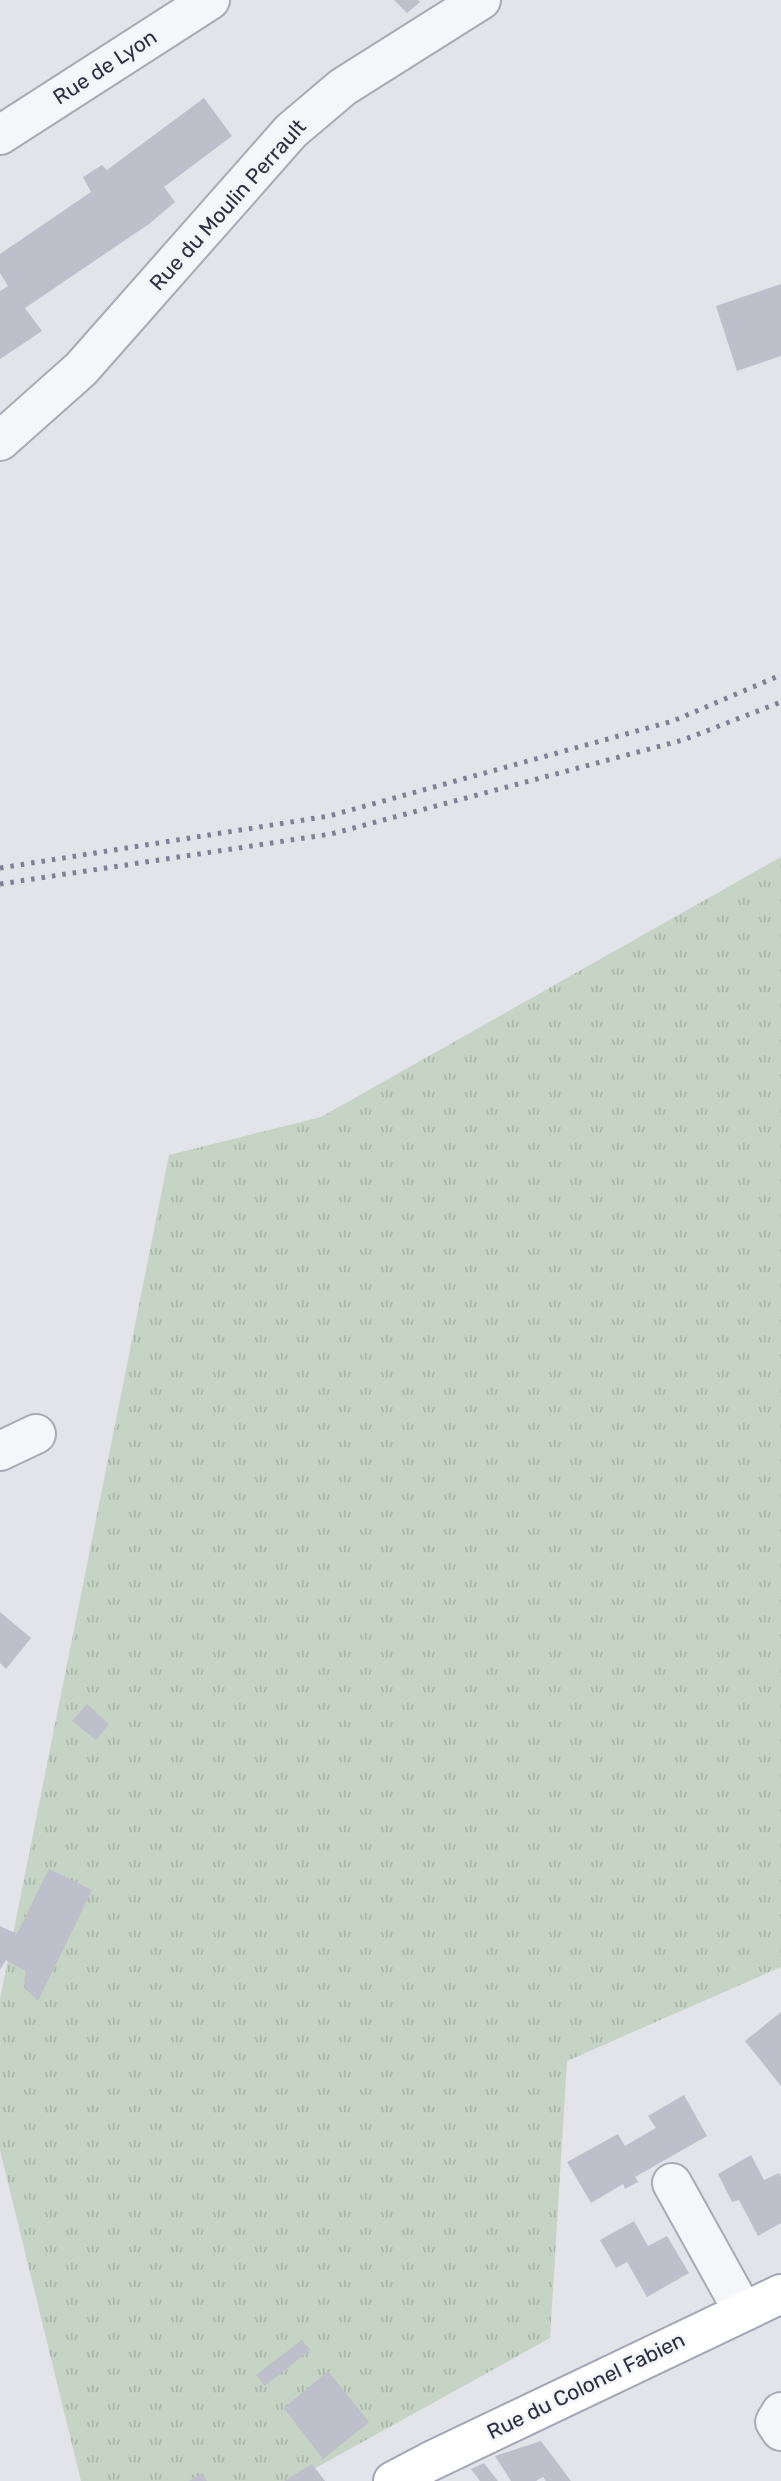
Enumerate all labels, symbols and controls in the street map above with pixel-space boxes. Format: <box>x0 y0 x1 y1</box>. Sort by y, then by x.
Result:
street label: Rue de Lyon <box>48 24 161 109</box>
street label: Rue du Moulin Perrault <box>144 114 311 295</box>
street label: Rue du Colonel Fabien <box>483 2327 689 2444</box>

